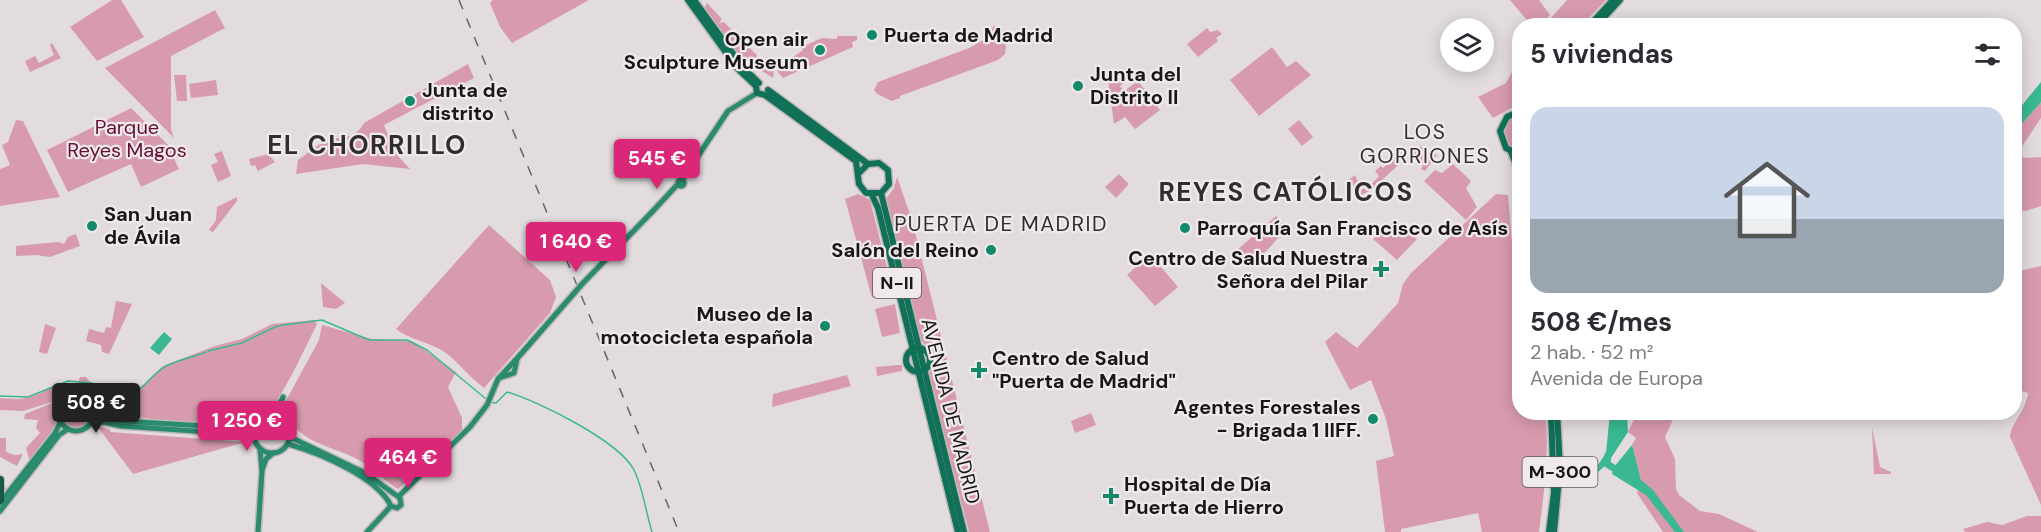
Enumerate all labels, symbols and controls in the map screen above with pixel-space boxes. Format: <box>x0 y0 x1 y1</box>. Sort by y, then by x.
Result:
map controls <box>1440 18 1494 72</box>
button: layers <box>1440 18 1494 72</box>
place label: Puerta de Madrid <box>884 22 1053 48</box>
place label: Open air Sculpture Museum <box>624 26 808 75</box>
marker: Puerta de Madrid <box>865 28 879 42</box>
text: 5 viviendas <box>1530 37 1674 71</box>
icon: filters <box>1971 38 2004 71</box>
marker: Open air Sculpture Museum <box>813 43 827 57</box>
place label: Junta del Distrito II <box>1090 61 1181 110</box>
place label: Junta de distrito <box>422 77 508 126</box>
marker: Junta del Distrito II <box>1071 79 1085 93</box>
marker: Junta de distrito <box>403 94 417 108</box>
park label: Parque Reyes Magos <box>67 114 187 163</box>
district label: LOS GORRIONES <box>1360 118 1490 170</box>
district label: EL CHORRILLO <box>267 128 467 162</box>
pin: 545 € <box>615 139 699 190</box>
text: 545 € <box>628 145 686 171</box>
icon: home <box>1713 146 1821 254</box>
district label: REYES CATÓLICOS <box>1158 175 1414 209</box>
place label: San Juan de Ávila <box>104 201 192 250</box>
district label: PUERTA DE MADRID <box>894 210 1108 238</box>
place label: Parroquía San Francisco de Asís <box>1197 215 1508 241</box>
marker: San Juan de Ávila <box>85 219 99 233</box>
marker: Parroquía San Francisco de Asís <box>1178 221 1192 235</box>
pin: 1 640 € <box>521 222 631 273</box>
text: 1 640 € <box>540 228 612 254</box>
place label: Salón del Reino <box>831 237 979 263</box>
marker: Salón del Reino <box>984 243 998 257</box>
place label: Centro de Salud Nuestra Señora del Pilar <box>1128 245 1368 294</box>
marker: Centro de Salud Nuestra Señora del Pilar <box>1372 260 1390 278</box>
road number: N-II <box>873 268 921 298</box>
place label: Museo de la motocicleta española <box>601 301 813 350</box>
text: 508 €/mes <box>1530 305 1672 339</box>
street label: AVENIDA DE MADRID <box>915 315 987 507</box>
marker: Museo de la motocicleta española <box>818 319 832 333</box>
text: 2 hab. · 52 m² <box>1530 339 1653 365</box>
place label: Centro de Salud "Puerta de Madrid" <box>992 345 1176 394</box>
marker: Centro de Salud "Puerta de Madrid" <box>970 361 988 379</box>
text: Avenida de Europa <box>1530 365 1703 391</box>
pin: 508 € <box>54 383 138 434</box>
text: 508 € <box>66 389 126 415</box>
place label: Agentes Forestales - Brigada 1 IIFF. <box>1174 394 1361 443</box>
pin: 1 250 € <box>192 401 302 452</box>
text: 1 250 € <box>212 407 282 433</box>
marker: Agentes Forestales - Brigada 1 IIFF. <box>1366 412 1380 426</box>
pin: 464 € <box>366 438 450 489</box>
text: 464 € <box>378 444 438 470</box>
road number: M-300 <box>1522 457 1598 487</box>
place label: Hospital de Día Puerta de Hierro <box>1124 471 1284 520</box>
marker: Hospital de Día Puerta de Hierro <box>1102 487 1120 505</box>

